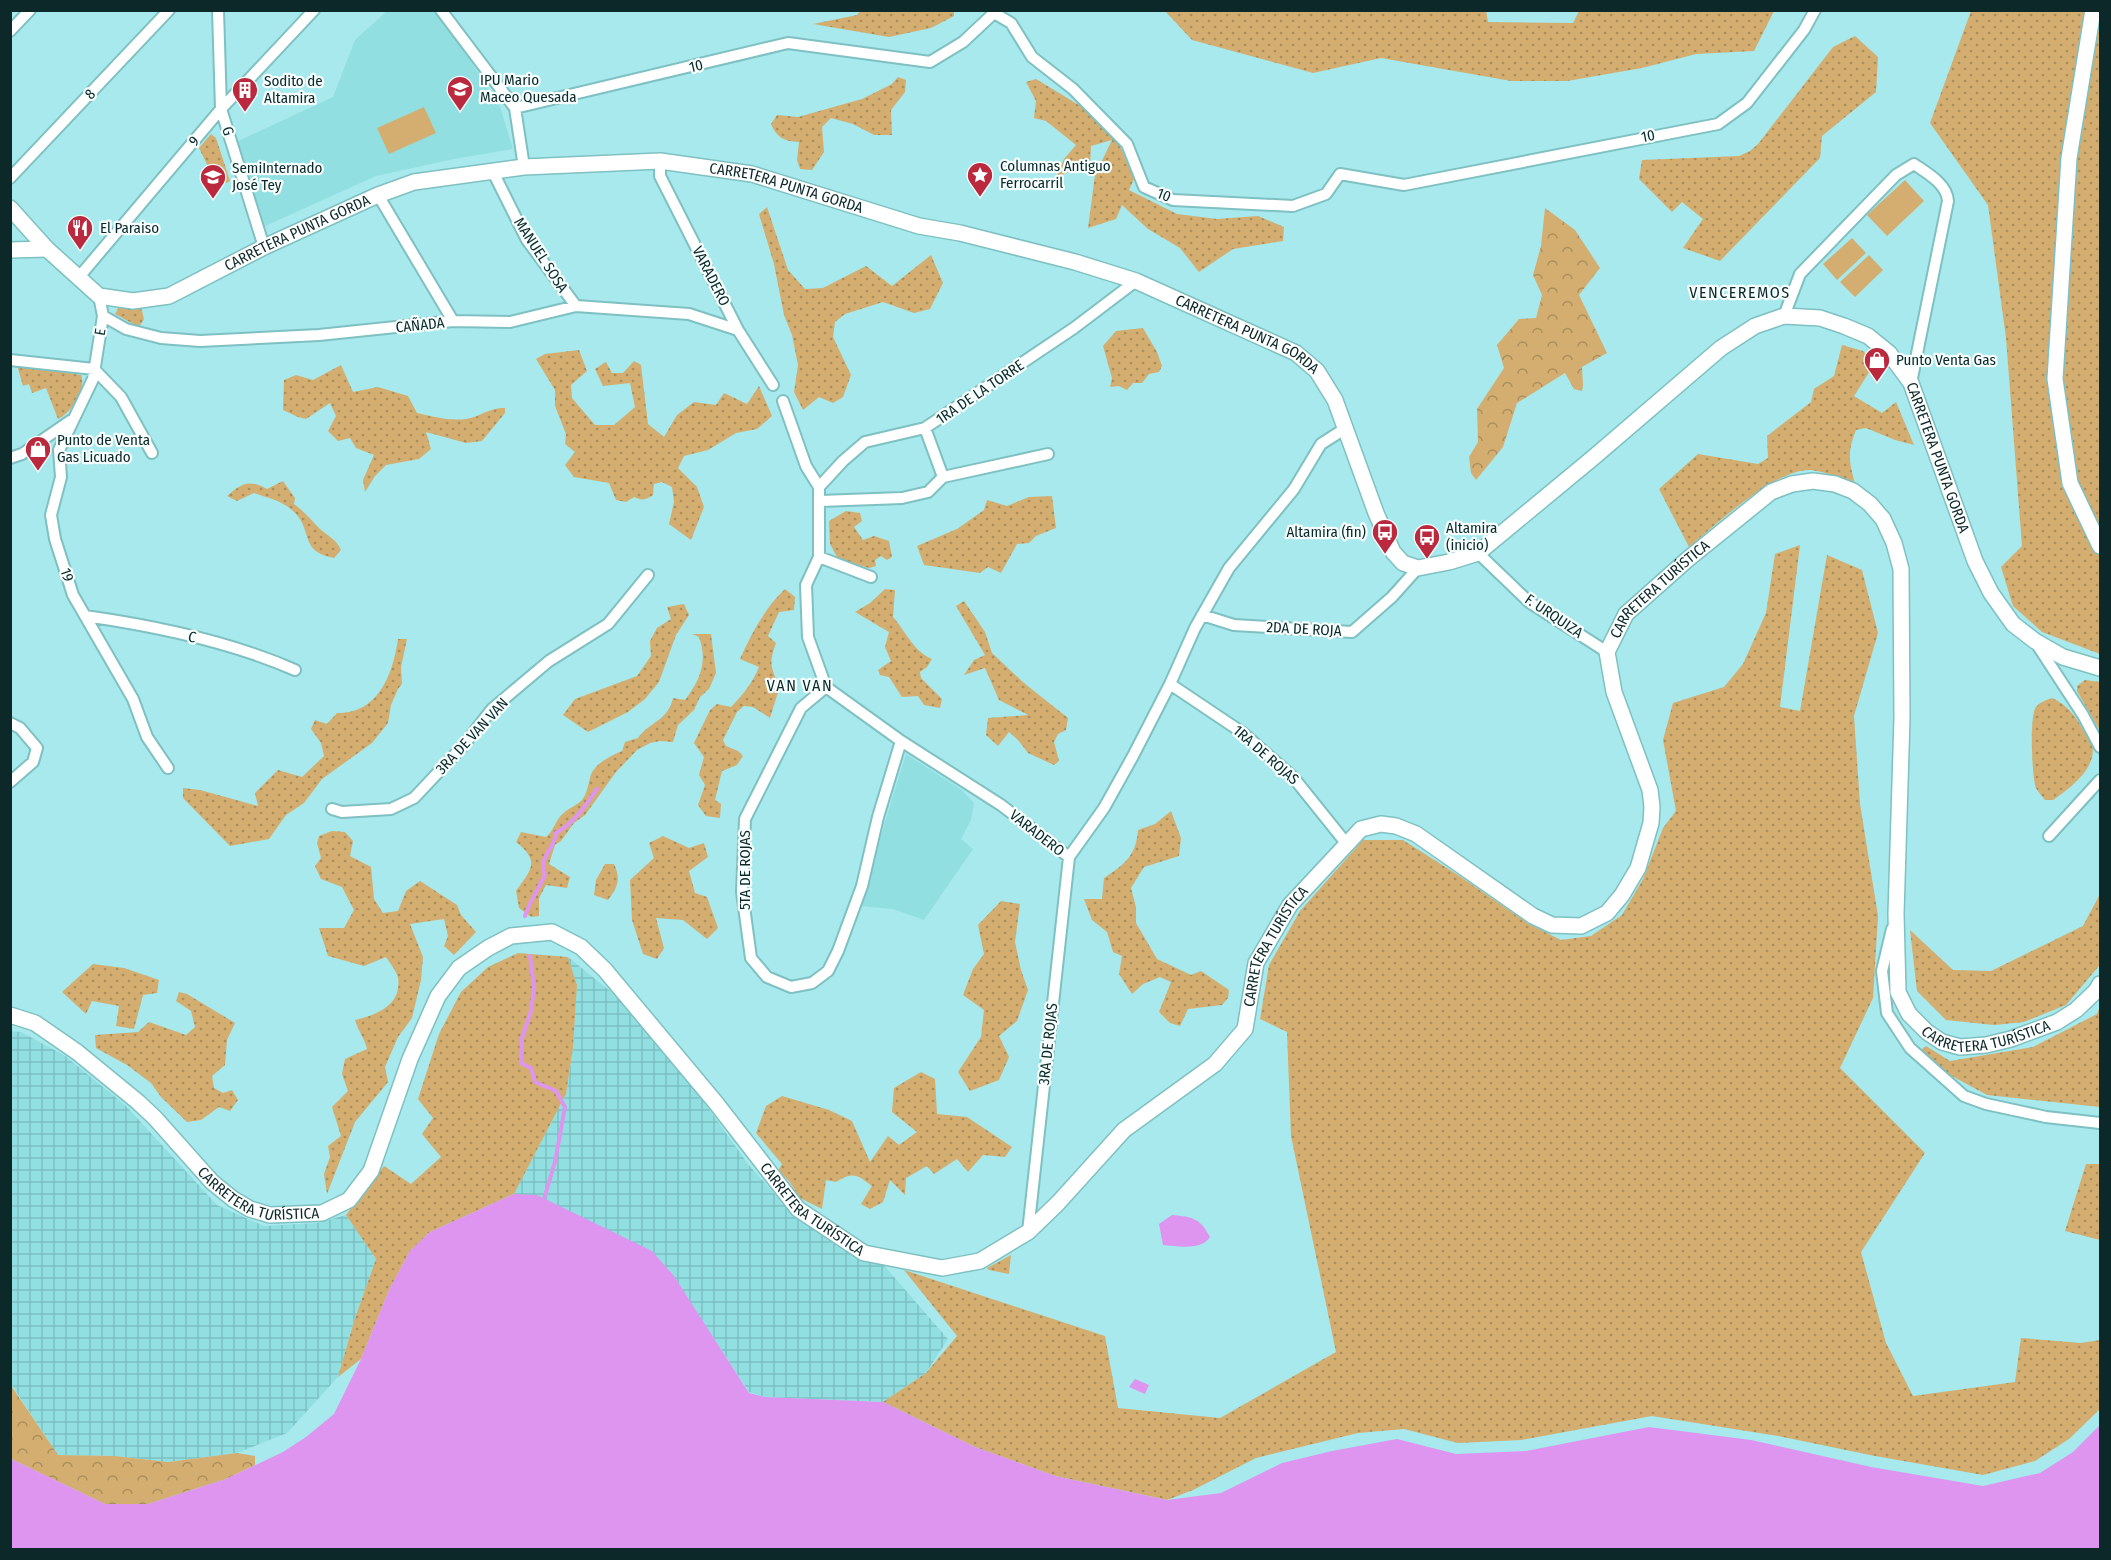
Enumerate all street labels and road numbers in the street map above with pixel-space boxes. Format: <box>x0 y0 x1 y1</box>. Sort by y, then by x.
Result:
street label: 10 <box>687 56 705 76</box>
street label: 8 <box>81 85 99 103</box>
street label: G <box>218 124 238 138</box>
street label: 10 <box>1640 126 1656 146</box>
street label: 9 <box>185 132 203 150</box>
street label: CARRETERA PUNTA GORDA <box>708 159 865 217</box>
street label: 10 <box>1154 184 1174 206</box>
street label: CARRETERA PUNTA GORDA <box>221 191 373 275</box>
street label: MANUEL SOSA <box>510 214 572 296</box>
street label: VARADERO <box>688 243 734 309</box>
street label: CARRETERA PUNTA GORDA <box>1173 291 1323 378</box>
street label: CAÑADA <box>395 313 445 337</box>
street label: E <box>91 327 109 337</box>
street label: 1RA DE LA TORRE <box>933 356 1027 428</box>
street label: CARRETERA PUNTA GORDA <box>1902 380 1973 535</box>
street label: CARRETERA TURÍSTICA <box>1606 536 1713 641</box>
street label: 19 <box>56 566 78 584</box>
street label: F. URQUIZA <box>1522 590 1587 642</box>
street label: 2DA DE ROJA <box>1266 618 1342 640</box>
street label: C <box>186 627 198 647</box>
street label: 3RA DE VAN VAN <box>432 694 512 778</box>
street label: 1RA DE ROJAS <box>1229 721 1303 789</box>
street label: VARADERO <box>1006 806 1068 860</box>
street label: 5TA DE ROJAS <box>736 830 754 910</box>
street label: CARRETERA TURÍSTICA <box>1240 882 1312 1008</box>
street label: 3RA DE ROJAS <box>1035 1002 1061 1086</box>
street label: CARRETERA TURÍSTICA <box>1920 1014 2054 1032</box>
street label: CARRETERA TURÍSTICA <box>756 1159 868 1260</box>
street label: CARRETERA TURÍSTICA <box>194 1163 320 1225</box>

